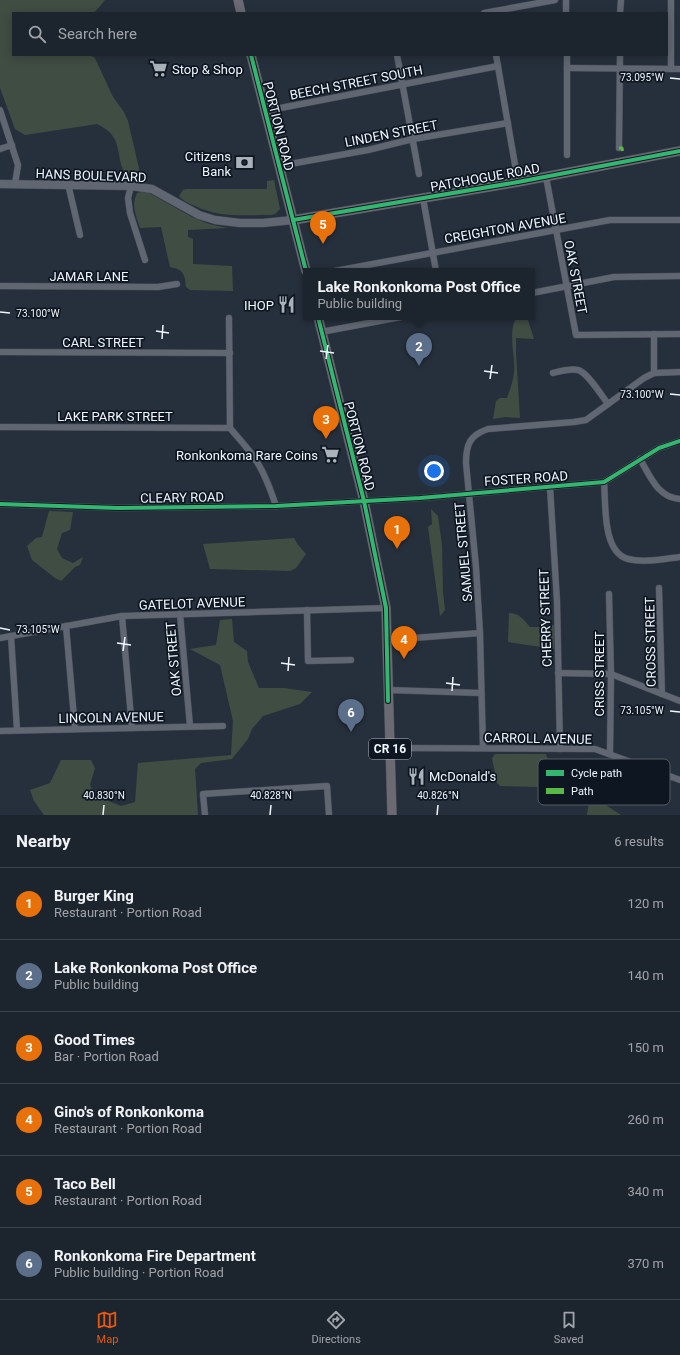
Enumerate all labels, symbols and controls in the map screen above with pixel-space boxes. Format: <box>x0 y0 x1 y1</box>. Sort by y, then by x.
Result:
search box <box>12 12 668 56</box>
icon: search <box>26 23 48 45</box>
text: Search here <box>58 25 137 43</box>
supermarket icon: Stop & Shop <box>149 59 169 79</box>
place label: Stop & Shop <box>172 62 243 77</box>
street label: BEECH STREET SOUTH <box>288 62 424 103</box>
text: 73.095°W <box>620 72 664 83</box>
street label: PORTION ROAD <box>260 80 297 172</box>
street label: LINDEN STREET <box>343 117 439 150</box>
place label: Citizens Bank <box>185 149 231 179</box>
bank icon: Citizens Bank <box>234 153 254 173</box>
street label: PATCHOGUE ROAD <box>429 160 541 195</box>
street label: HANS BOULEVARD <box>35 166 147 185</box>
street label: CREIGHTON AVENUE <box>443 210 567 247</box>
pin: 5 <box>310 211 336 244</box>
street label: OAK STREET <box>561 239 590 315</box>
popup <box>303 268 535 320</box>
street label: JAMAR LANE <box>50 269 128 284</box>
text: Lake Ronkonkoma Post Office <box>317 278 521 296</box>
restaurant icon: IHOP <box>277 295 297 315</box>
text: Public building <box>317 296 402 311</box>
place label: IHOP <box>244 298 274 313</box>
text: 73.100°W <box>16 308 60 319</box>
pin: 2 <box>406 333 432 366</box>
street label: CARL STREET <box>62 335 144 350</box>
text: 73.100°W <box>620 389 664 400</box>
street label: PORTION ROAD <box>341 400 378 492</box>
pin: 3 <box>313 406 339 439</box>
street label: LAKE PARK STREET <box>57 409 173 424</box>
supermarket icon: Ronkonkoma Rare Coins <box>321 445 341 465</box>
place label: Ronkonkoma Rare Coins <box>176 448 318 463</box>
your location <box>424 461 444 481</box>
street label: FOSTER ROAD <box>484 468 568 489</box>
street label: CLEARY ROAD <box>140 489 224 506</box>
street label: SAMUEL STREET <box>452 501 475 602</box>
pin: 1 <box>384 516 410 549</box>
street label: CHERRY STREET <box>536 569 555 667</box>
street label: GATELOT AVENUE <box>139 594 245 613</box>
street label: CROSS STREET <box>642 597 659 687</box>
street label: OAK STREET <box>163 621 184 697</box>
text: 73.105°W <box>16 624 60 635</box>
pin: 4 <box>391 626 417 659</box>
street label: CRISS STREET <box>592 631 607 716</box>
pin: 6 <box>338 699 364 732</box>
text: 73.105°W <box>620 705 664 716</box>
street label: LINCOLN AVENUE <box>58 709 164 726</box>
street label: CARROLL AVENUE <box>484 730 592 747</box>
road number: CR 16 <box>369 739 411 759</box>
legend <box>538 759 670 805</box>
restaurant icon: McDonald's <box>406 766 426 786</box>
text: Cycle path <box>571 767 622 780</box>
place label: McDonald's <box>429 769 497 784</box>
text: Path <box>571 785 594 798</box>
text: 40.830°N <box>83 790 125 801</box>
text: 40.828°N <box>250 790 292 801</box>
text: 40.826°N <box>417 790 459 801</box>
text: Nearby <box>16 831 71 851</box>
text: 6 results <box>614 834 664 849</box>
text: Burger King <box>54 887 134 905</box>
text: 1 <box>25 896 33 911</box>
text: 120 m <box>627 896 664 911</box>
text: Restaurant · Portion Road <box>54 905 202 920</box>
text: Lake Ronkonkoma Post Office <box>54 959 257 977</box>
text: 2 <box>25 968 33 983</box>
text: 140 m <box>627 968 664 983</box>
text: Public building <box>54 977 139 992</box>
text: Good Times <box>54 1031 135 1049</box>
text: 3 <box>25 1040 33 1055</box>
text: 150 m <box>627 1040 664 1055</box>
text: Bar · Portion Road <box>54 1049 159 1064</box>
text: Gino's of Ronkonkoma <box>54 1103 204 1121</box>
text: 4 <box>25 1112 33 1127</box>
text: 260 m <box>627 1112 664 1127</box>
text: Restaurant · Portion Road <box>54 1121 202 1136</box>
text: Taco Bell <box>54 1175 116 1193</box>
text: 5 <box>25 1184 33 1199</box>
text: 340 m <box>627 1184 664 1199</box>
text: Restaurant · Portion Road <box>54 1193 202 1208</box>
text: Ronkonkoma Fire Department <box>54 1247 256 1265</box>
text: 6 <box>25 1256 33 1271</box>
text: 370 m <box>627 1256 664 1271</box>
text: Public building · Portion Road <box>54 1265 224 1280</box>
tab: Map <box>96 1309 118 1346</box>
tab: Directions <box>311 1309 361 1346</box>
tab: Saved <box>554 1309 584 1346</box>

